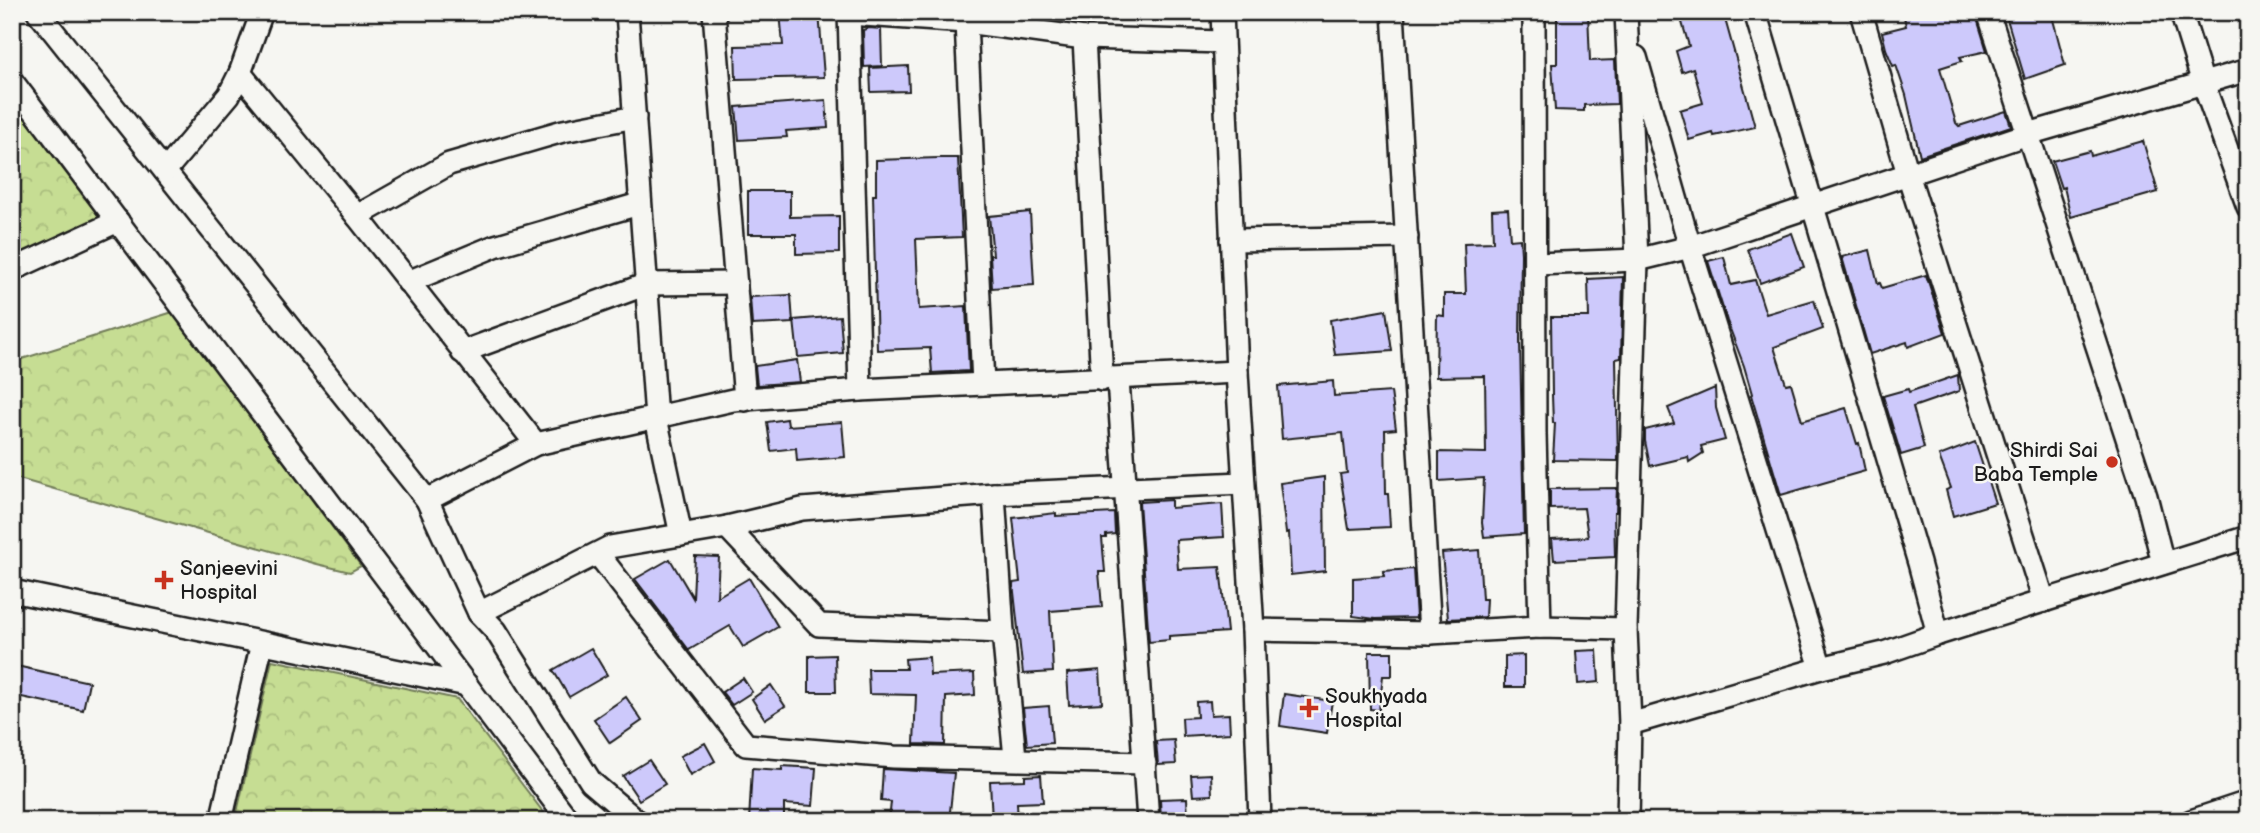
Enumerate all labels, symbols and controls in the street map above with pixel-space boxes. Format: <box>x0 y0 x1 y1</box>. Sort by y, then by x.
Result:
place label: Shirdi Sai Baba Temple <box>1974 438 2098 487</box>
marker: Shirdi Sai Baba Temple <box>2104 454 2120 470</box>
place label: Sanjeevini Hospital <box>180 556 278 605</box>
marker: Sanjeevini Hospital <box>154 570 174 590</box>
place label: Soukhyada Hospital <box>1325 684 1428 733</box>
marker: Soukhyada Hospital <box>1299 698 1319 718</box>

